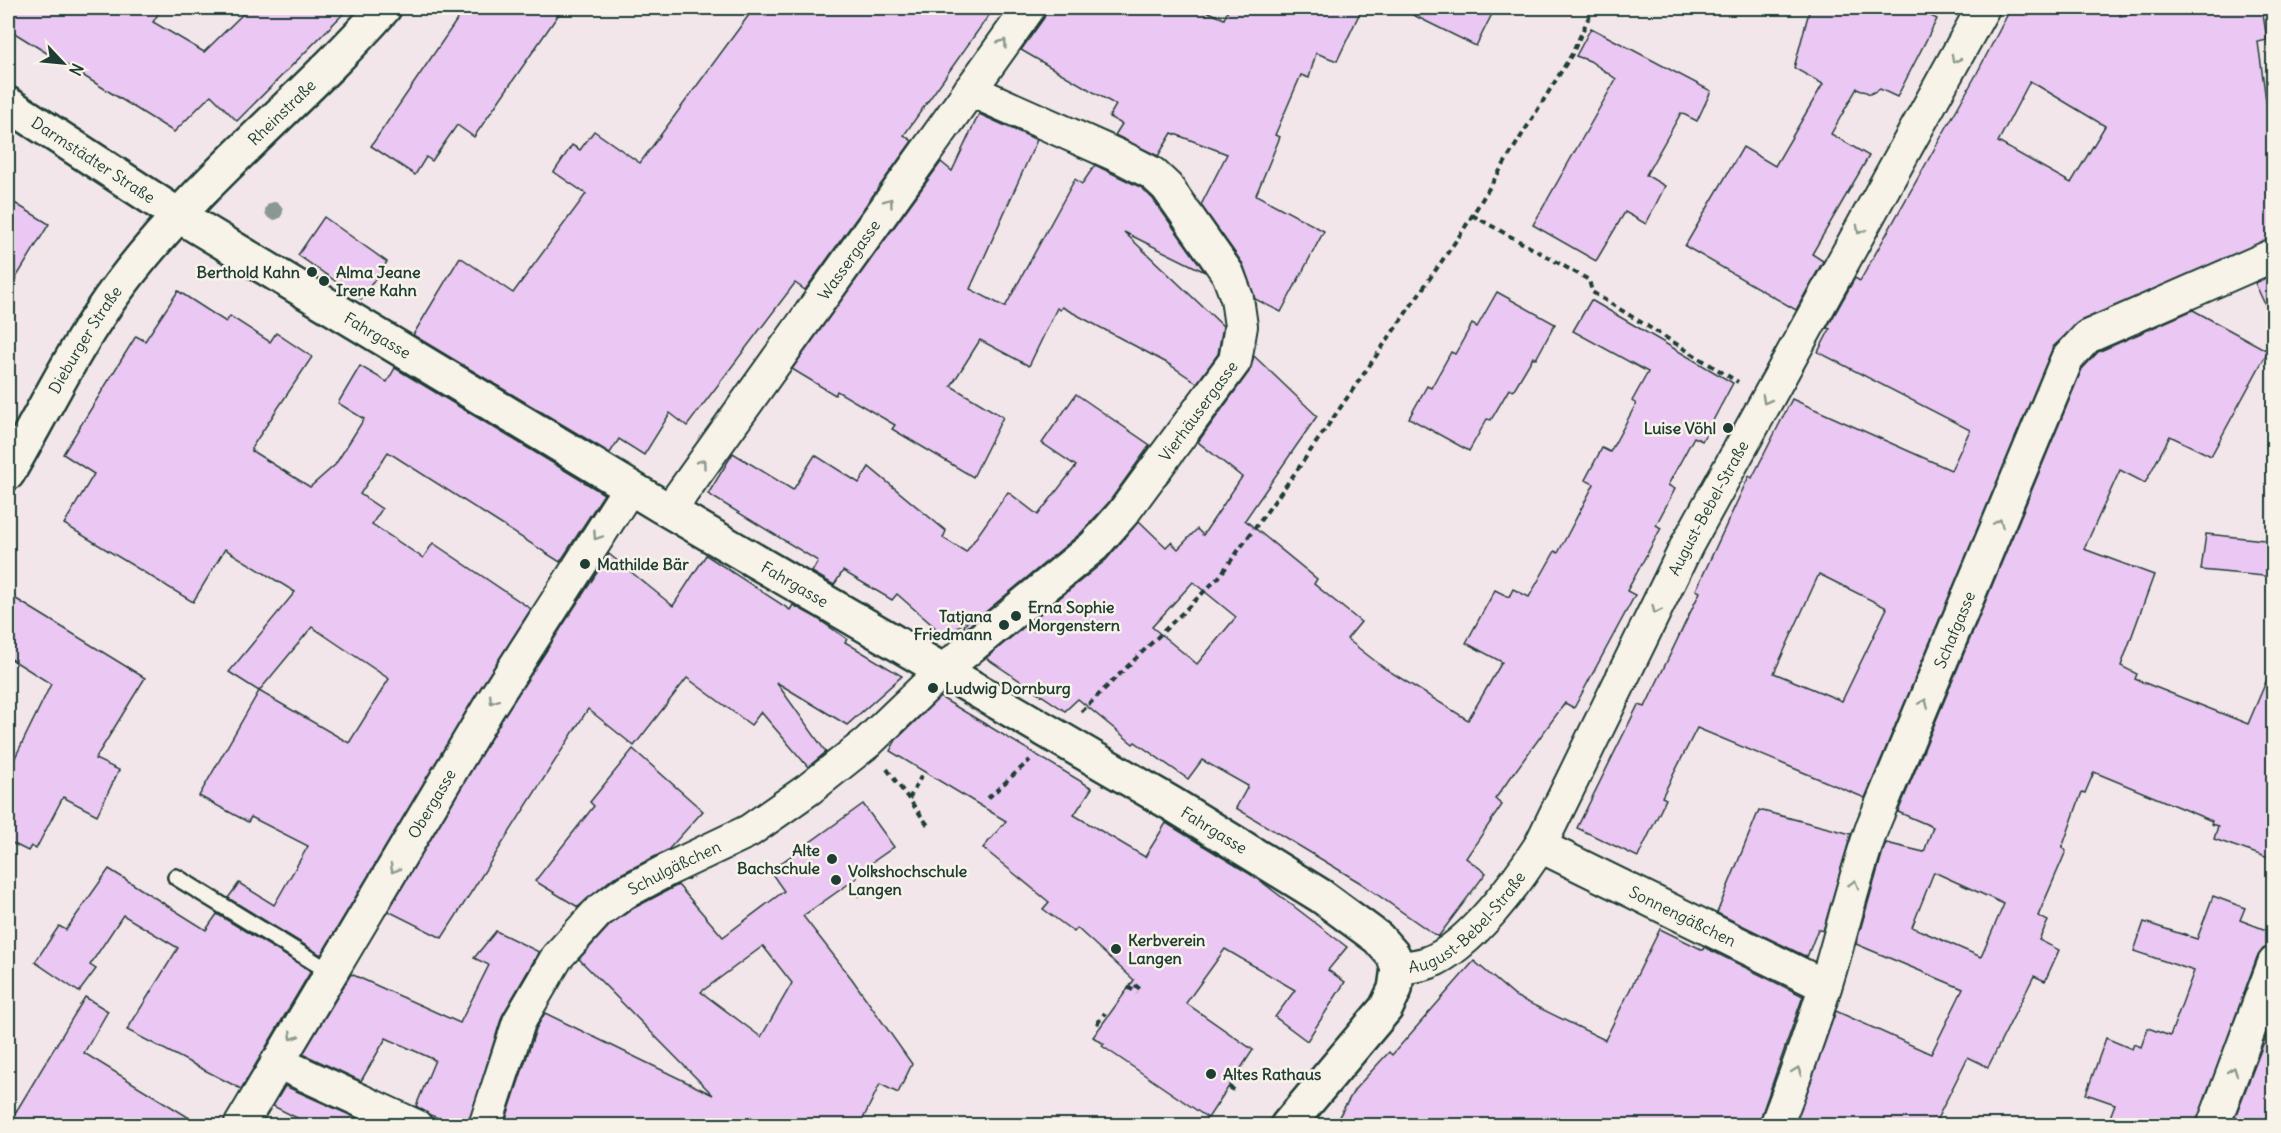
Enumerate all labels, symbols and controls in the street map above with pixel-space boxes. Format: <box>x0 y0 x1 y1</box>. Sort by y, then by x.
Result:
north arrow <box>33 33 93 93</box>
one-way arrow <box>996 39 1007 50</box>
one-way arrow <box>1951 53 1962 63</box>
text: N <box>65 60 88 79</box>
street label: Rheinstraße <box>244 75 320 149</box>
street label: Darmstädter Straße <box>28 112 159 207</box>
one-way arrow <box>882 197 893 208</box>
street label: Wassergasse <box>813 216 884 304</box>
one-way arrow <box>1856 223 1867 234</box>
place label: Berthold Kahn <box>197 262 300 282</box>
place label: Alma Jeane Irene Kahn <box>336 262 421 300</box>
marker: Berthold Kahn <box>305 265 319 279</box>
marker: Alma Jeane Irene Kahn <box>317 274 331 288</box>
street label: Dieburger Straße <box>44 282 126 397</box>
street label: Fahrgasse <box>341 307 415 363</box>
street label: Vierhäusergasse <box>1155 357 1242 465</box>
one-way arrow <box>1762 394 1773 404</box>
place label: Luise Vöhl <box>1644 418 1716 438</box>
marker: Luise Vöhl <box>1721 421 1735 435</box>
street label: August-Bebel-Straße <box>1664 437 1753 579</box>
one-way arrow <box>695 458 706 469</box>
one-way arrow <box>1992 518 2004 529</box>
one-way arrow <box>593 529 604 540</box>
place label: Mathilde Bär <box>597 554 689 574</box>
marker: Mathilde Bär <box>578 557 592 571</box>
street label: Fahrgasse <box>758 557 832 611</box>
street label: Schafgasse <box>1929 588 1979 671</box>
place label: Erna Sophie Morgenstern <box>1028 597 1120 636</box>
one-way arrow <box>1652 604 1663 615</box>
place label: Tatjana Friedmann <box>914 606 992 644</box>
marker: Erna Sophie Morgenstern <box>1009 609 1023 623</box>
marker: Tatjana Friedmann <box>997 618 1011 632</box>
place label: Ludwig Dornburg <box>945 678 1071 699</box>
marker: Ludwig Dornburg <box>926 681 940 695</box>
one-way arrow <box>488 694 500 704</box>
one-way arrow <box>1917 698 1929 709</box>
street label: Obergasse <box>403 765 460 842</box>
street label: Fahrgasse <box>1177 802 1251 858</box>
street label: Schulgäßchen <box>624 836 724 899</box>
place label: Alte Bachschule <box>737 840 820 878</box>
marker: Alte Bachschule <box>825 852 839 866</box>
place label: Volkshochschule Langen <box>848 861 967 900</box>
one-way arrow <box>390 862 401 873</box>
street label: August-Bebel-Straße <box>1407 867 1529 977</box>
marker: Volkshochschule Langen <box>829 873 843 887</box>
one-way arrow <box>1846 880 1859 890</box>
street label: Sonnengäßchen <box>1626 881 1739 951</box>
place label: Kerbverein Langen <box>1128 930 1205 969</box>
marker: Kerbverein Langen <box>1109 942 1123 956</box>
one-way arrow <box>290 1029 301 1040</box>
place label: Altes Rathaus <box>1223 1064 1321 1084</box>
one-way arrow <box>1790 1066 1803 1077</box>
one-way arrow <box>2226 1066 2239 1077</box>
marker: Altes Rathaus <box>1204 1067 1218 1081</box>

